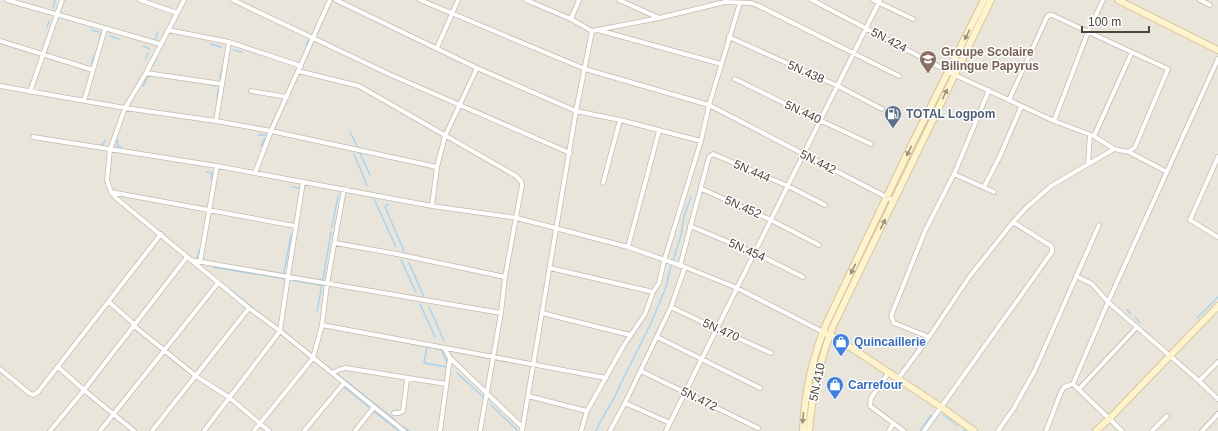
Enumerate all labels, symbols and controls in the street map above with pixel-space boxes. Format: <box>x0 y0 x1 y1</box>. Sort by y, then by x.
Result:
scale bar <box>1082 8 1149 34</box>
text: 100 m <box>1088 15 1121 29</box>
street label: 5N.424 <box>869 25 910 55</box>
one-way arrow <box>964 29 970 41</box>
place label: Groupe Scolaire Bilingue Papyrus <box>941 45 1039 73</box>
school or university icon: Groupe Scolaire Bilingue Papyrus <box>918 49 938 74</box>
street label: 5N.438 <box>785 58 827 86</box>
one-way arrow <box>942 89 949 100</box>
street label: 5N.440 <box>783 97 824 127</box>
fuel station icon: TOTAL Logpom <box>883 104 903 129</box>
place label: TOTAL Logpom <box>906 107 995 121</box>
one-way arrow <box>906 146 912 157</box>
street label: 5N.442 <box>798 147 839 177</box>
street label: 5N.444 <box>731 157 773 185</box>
street label: 5N.452 <box>722 193 764 221</box>
one-way arrow <box>880 218 886 230</box>
street label: 5N.454 <box>726 236 768 264</box>
one-way arrow <box>850 263 856 274</box>
street label: 5N.470 <box>700 316 742 344</box>
shop icon: Quincaillerie <box>831 332 851 357</box>
place label: Quincaillerie <box>854 335 926 349</box>
street label: 5N.410 <box>806 361 828 402</box>
shop icon: Carrefour <box>825 375 845 400</box>
place label: Carrefour <box>848 378 903 392</box>
street label: 5N.472 <box>679 384 720 414</box>
one-way arrow <box>800 412 807 424</box>

